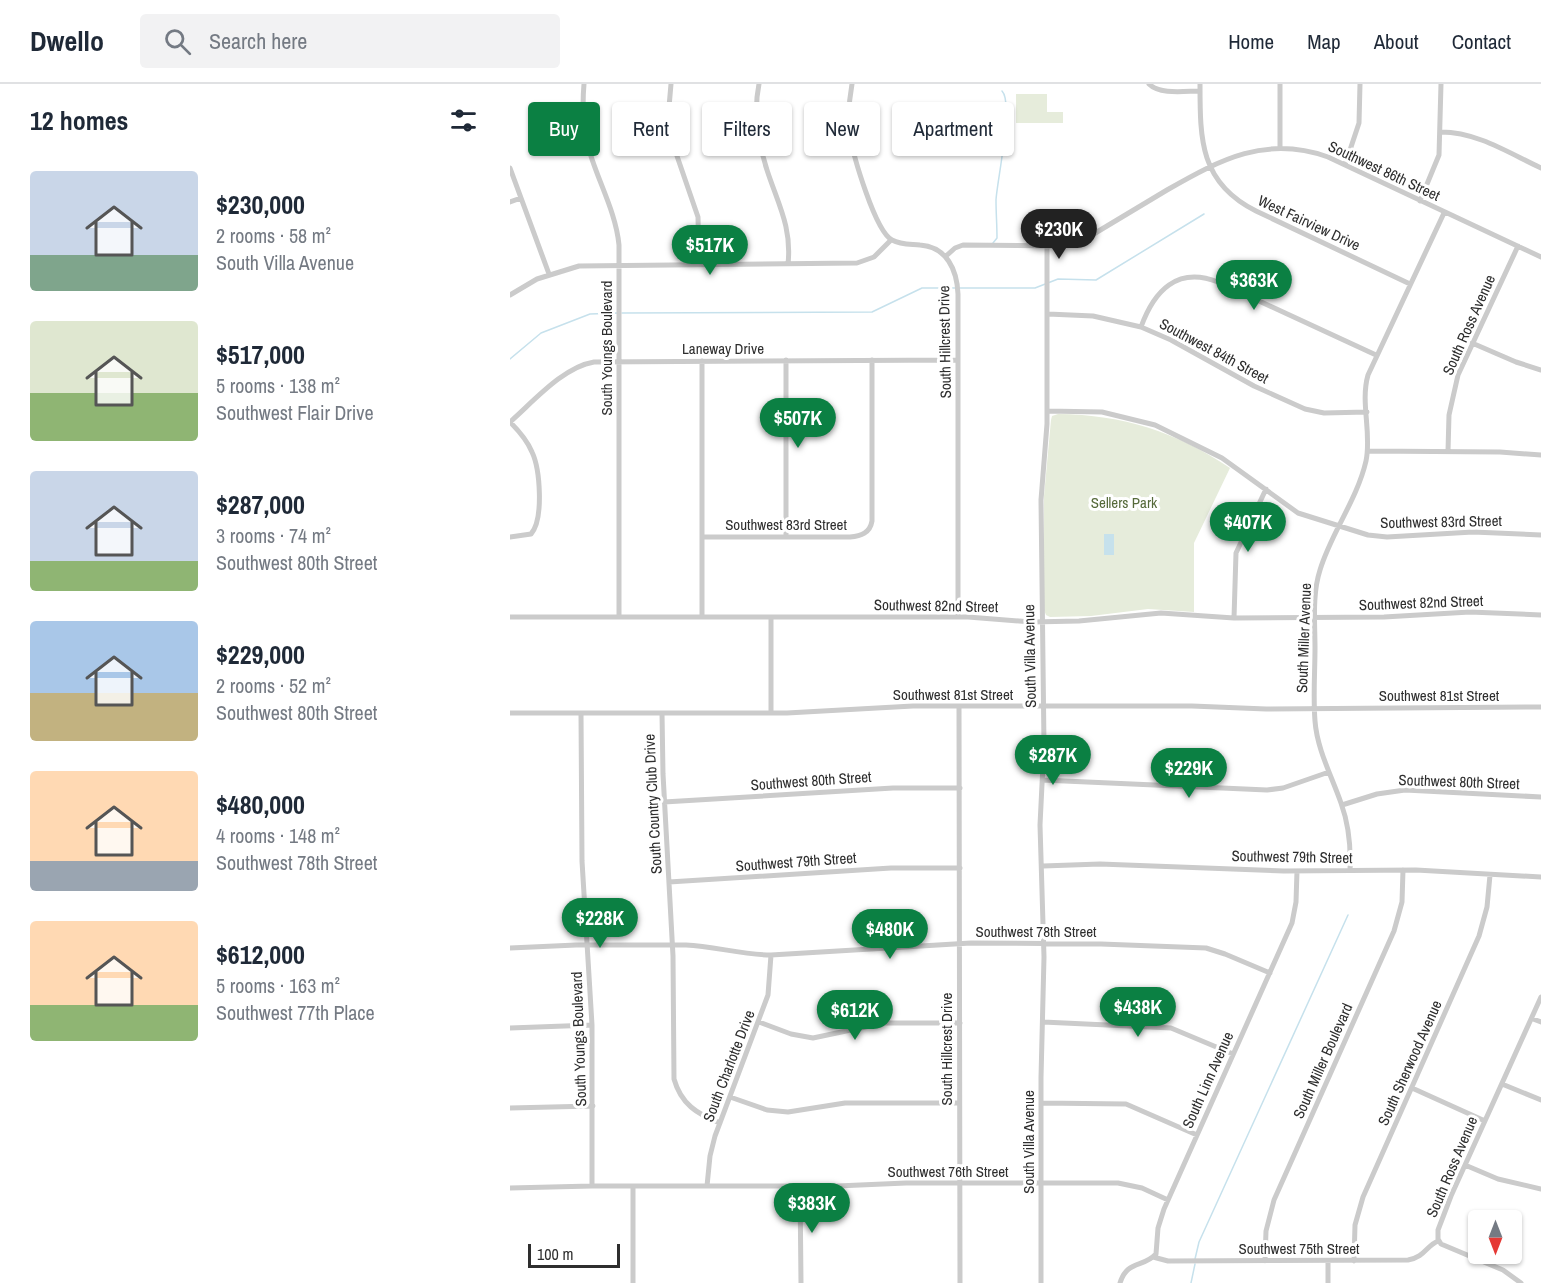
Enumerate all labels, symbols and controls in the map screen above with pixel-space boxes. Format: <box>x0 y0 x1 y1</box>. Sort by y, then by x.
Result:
search box <box>140 14 560 68</box>
text: Dwello <box>30 22 104 60</box>
icon: search <box>161 25 194 58</box>
text: Search here <box>209 26 307 56</box>
text: Home <box>1228 27 1274 56</box>
text: Map <box>1307 27 1341 56</box>
text: About <box>1374 27 1419 56</box>
text: Contact <box>1452 27 1511 56</box>
chip: Buy <box>528 102 600 156</box>
chip: Rent <box>612 102 690 156</box>
chip: Filters <box>702 102 792 156</box>
chip: New <box>804 102 880 156</box>
chip: Apartment <box>892 102 1014 156</box>
text: 12 homes <box>30 103 128 138</box>
icon: filters <box>447 104 480 137</box>
street label: Southwest 86th Street <box>1325 135 1444 206</box>
text: $230,000 <box>216 187 305 222</box>
street label: West Fairview Drive <box>1255 190 1364 255</box>
icon: home <box>78 195 150 267</box>
pin: $230K <box>1017 209 1101 260</box>
text: $230K <box>1035 215 1083 242</box>
text: 2 rooms · 58 m² <box>216 222 331 249</box>
pin: $517K <box>668 225 752 276</box>
text: $517K <box>686 231 734 258</box>
text: South Villa Avenue <box>216 249 354 276</box>
pin: $363K <box>1212 260 1296 311</box>
text: $363K <box>1230 266 1278 293</box>
street label: South Ross Avenue <box>1437 271 1500 378</box>
street label: South Youngs Boulevard <box>596 281 617 415</box>
street label: South Hillcrest Drive <box>933 285 956 399</box>
street label: Southwest 84th Street <box>1156 313 1273 389</box>
text: $517,000 <box>216 337 305 372</box>
street label: Laneway Drive <box>682 338 764 359</box>
icon: home <box>78 345 150 417</box>
text: 5 rooms · 138 m² <box>216 372 340 399</box>
pin: $507K <box>756 398 840 449</box>
text: Southwest Flair Drive <box>216 399 374 426</box>
text: $507K <box>774 404 822 431</box>
text: $287,000 <box>216 487 305 522</box>
park label: Sellers Park <box>1091 492 1158 513</box>
icon: home <box>78 495 150 567</box>
pin: $407K <box>1206 502 1290 553</box>
text: $407K <box>1224 508 1272 535</box>
street label: Southwest 83rd Street <box>1380 510 1503 533</box>
street label: Southwest 83rd Street <box>725 514 847 535</box>
text: 3 rooms · 74 m² <box>216 522 331 549</box>
text: Southwest 80th Street <box>216 549 377 576</box>
street label: South Miller Avenue <box>1291 583 1316 693</box>
street label: Southwest 82nd Street <box>1358 590 1484 615</box>
street label: Southwest 82nd Street <box>874 594 999 617</box>
street label: South Villa Avenue <box>1018 604 1041 708</box>
text: $229,000 <box>216 637 305 672</box>
icon: home <box>78 645 150 717</box>
text: 2 rooms · 52 m² <box>216 672 331 699</box>
street label: Southwest 81st Street <box>893 684 1014 705</box>
street label: Southwest 81st Street <box>1379 685 1500 706</box>
text: Southwest 80th Street <box>216 699 377 726</box>
street label: South Country Club Drive <box>638 733 667 875</box>
pin: $287K <box>1011 735 1095 786</box>
text: $287K <box>1029 741 1077 768</box>
pin: $229K <box>1147 748 1231 799</box>
text: $229K <box>1165 754 1213 781</box>
street label: Southwest 80th Street <box>750 766 873 795</box>
street label: Southwest 80th Street <box>1398 769 1520 794</box>
text: $480,000 <box>216 787 305 822</box>
icon: home <box>78 795 150 867</box>
text: 4 rooms · 148 m² <box>216 822 340 849</box>
street label: Southwest 79th Street <box>1231 845 1353 868</box>
street label: Southwest 79th Street <box>735 847 858 876</box>
text: Southwest 78th Street <box>216 849 377 876</box>
pin: $228K <box>558 898 642 949</box>
text: $228K <box>576 904 624 931</box>
pin: $480K <box>848 909 932 960</box>
text: $480K <box>866 915 914 942</box>
street label: Southwest 78th Street <box>975 921 1097 942</box>
text: $612,000 <box>216 937 305 972</box>
icon: home <box>78 945 150 1017</box>
street label: South Youngs Boulevard <box>566 971 591 1107</box>
text: 5 rooms · 163 m² <box>216 972 340 999</box>
pin: $438K <box>1096 987 1180 1038</box>
pin: $612K <box>813 990 897 1041</box>
street label: South Hillcrest Drive <box>936 992 957 1105</box>
text: $438K <box>1114 993 1162 1020</box>
text: $612K <box>831 996 879 1023</box>
street label: South Sherwood Avenue <box>1372 997 1447 1129</box>
text: Southwest 77th Place <box>216 999 375 1026</box>
street label: South Miller Boulevard <box>1288 1000 1357 1122</box>
street label: South Charlotte Drive <box>698 1007 760 1125</box>
street label: South Linn Avenue <box>1177 1028 1238 1131</box>
street label: South Villa Avenue <box>1018 1090 1039 1194</box>
street label: South Ross Avenue <box>1421 1113 1482 1221</box>
street label: Southwest 76th Street <box>887 1161 1009 1182</box>
pin: $383K <box>770 1183 854 1234</box>
text: $383K <box>788 1189 836 1216</box>
north arrow <box>1468 1210 1522 1264</box>
map controls <box>1468 1210 1522 1264</box>
street label: Southwest 75th Street <box>1238 1238 1360 1259</box>
scale bar <box>528 1241 620 1268</box>
text: 100 m <box>537 1243 573 1265</box>

